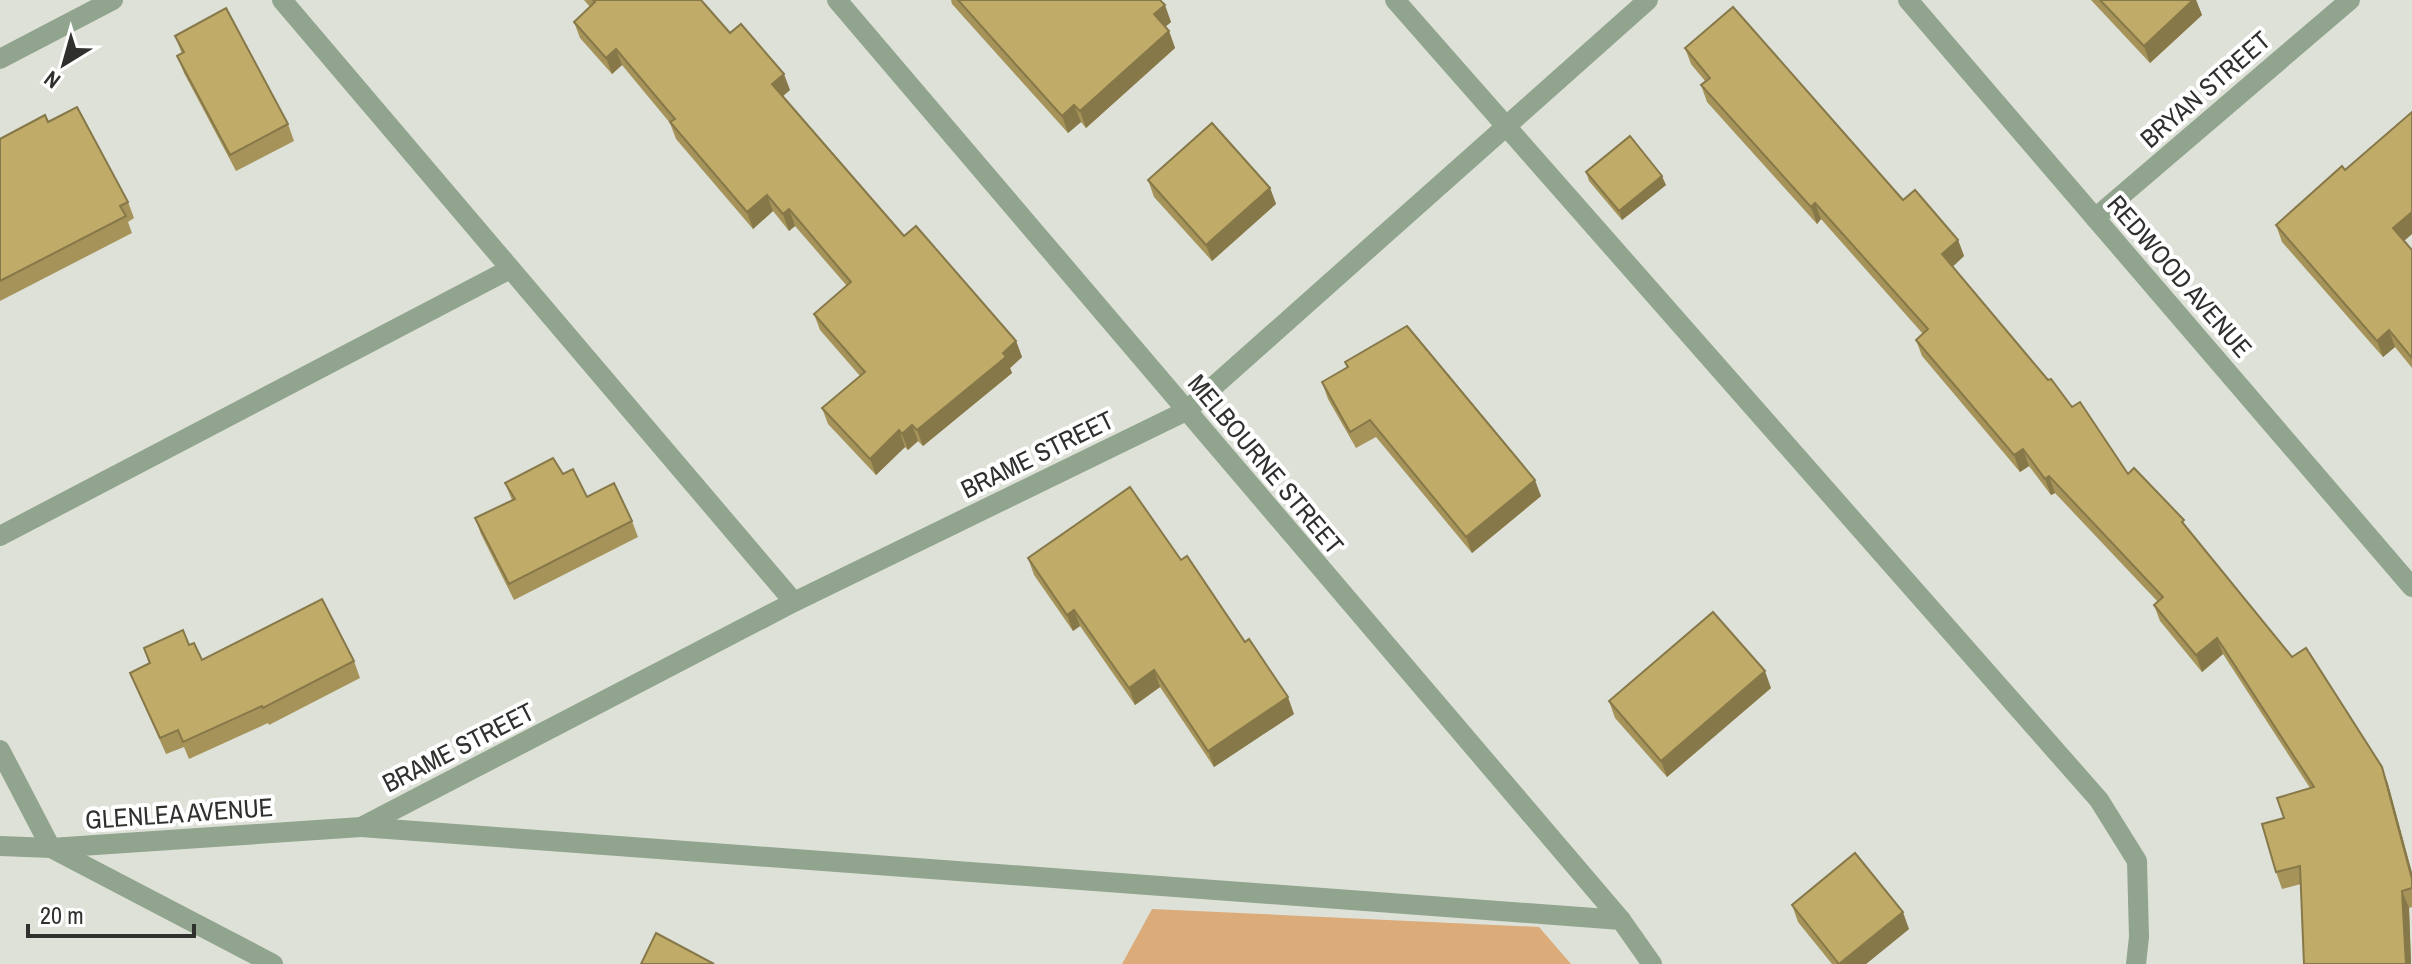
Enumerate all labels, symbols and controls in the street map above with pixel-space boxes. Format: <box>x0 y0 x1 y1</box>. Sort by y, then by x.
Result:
street label: BRYAN STREET <box>2133 23 2277 155</box>
north arrow <box>24 24 104 104</box>
text: N <box>38 64 66 96</box>
street label: REDWOOD AVENUE <box>2100 187 2260 365</box>
street label: MELBOURNE STREET <box>1180 367 1352 561</box>
street label: BRAME STREET <box>955 402 1119 506</box>
street label: BRAME STREET <box>376 694 540 800</box>
street label: GLENLEA AVENUE <box>84 789 274 837</box>
scale bar <box>28 888 194 938</box>
text: 20 m <box>40 899 84 931</box>

